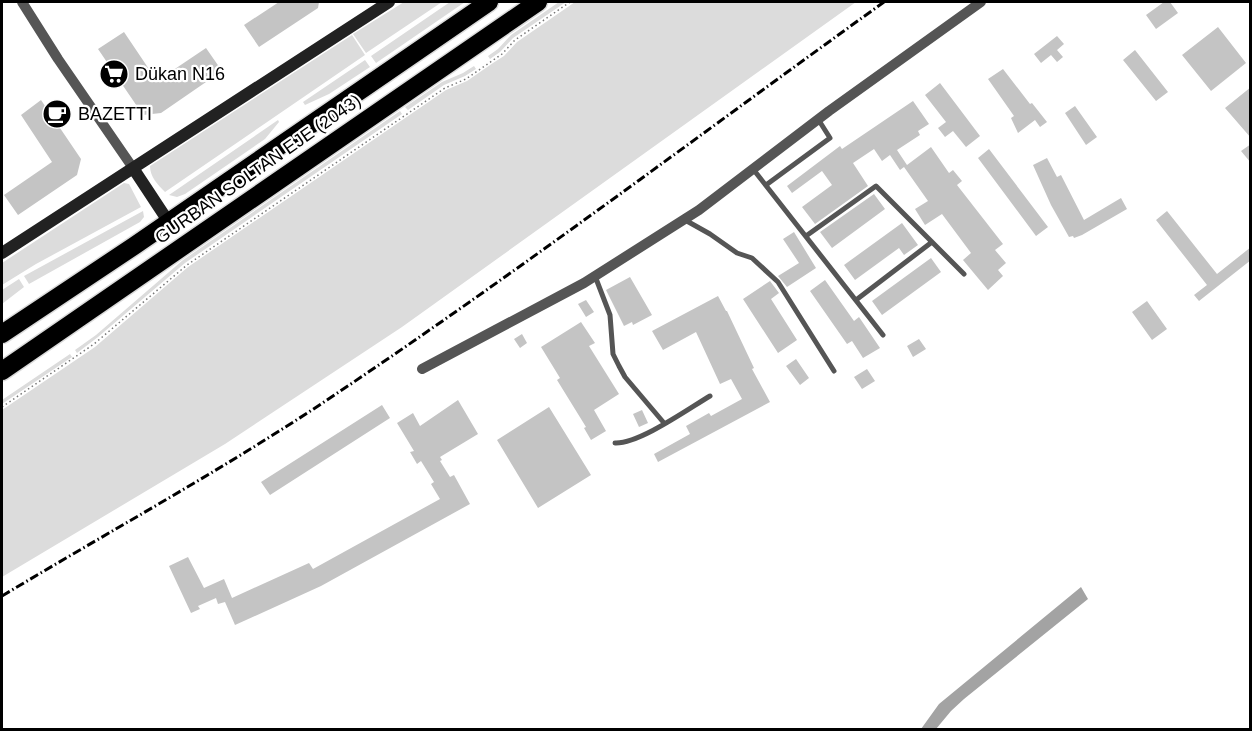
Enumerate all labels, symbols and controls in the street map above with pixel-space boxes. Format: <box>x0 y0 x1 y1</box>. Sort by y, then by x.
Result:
supermarket icon: Dükan N16 <box>98 58 130 90</box>
place label: Dükan N16 <box>135 64 225 84</box>
street label: GURBAN SOLTAN EJE (2043) <box>151 90 365 248</box>
cafe icon: BAZETTI <box>41 98 73 130</box>
place label: BAZETTI <box>78 104 152 124</box>

